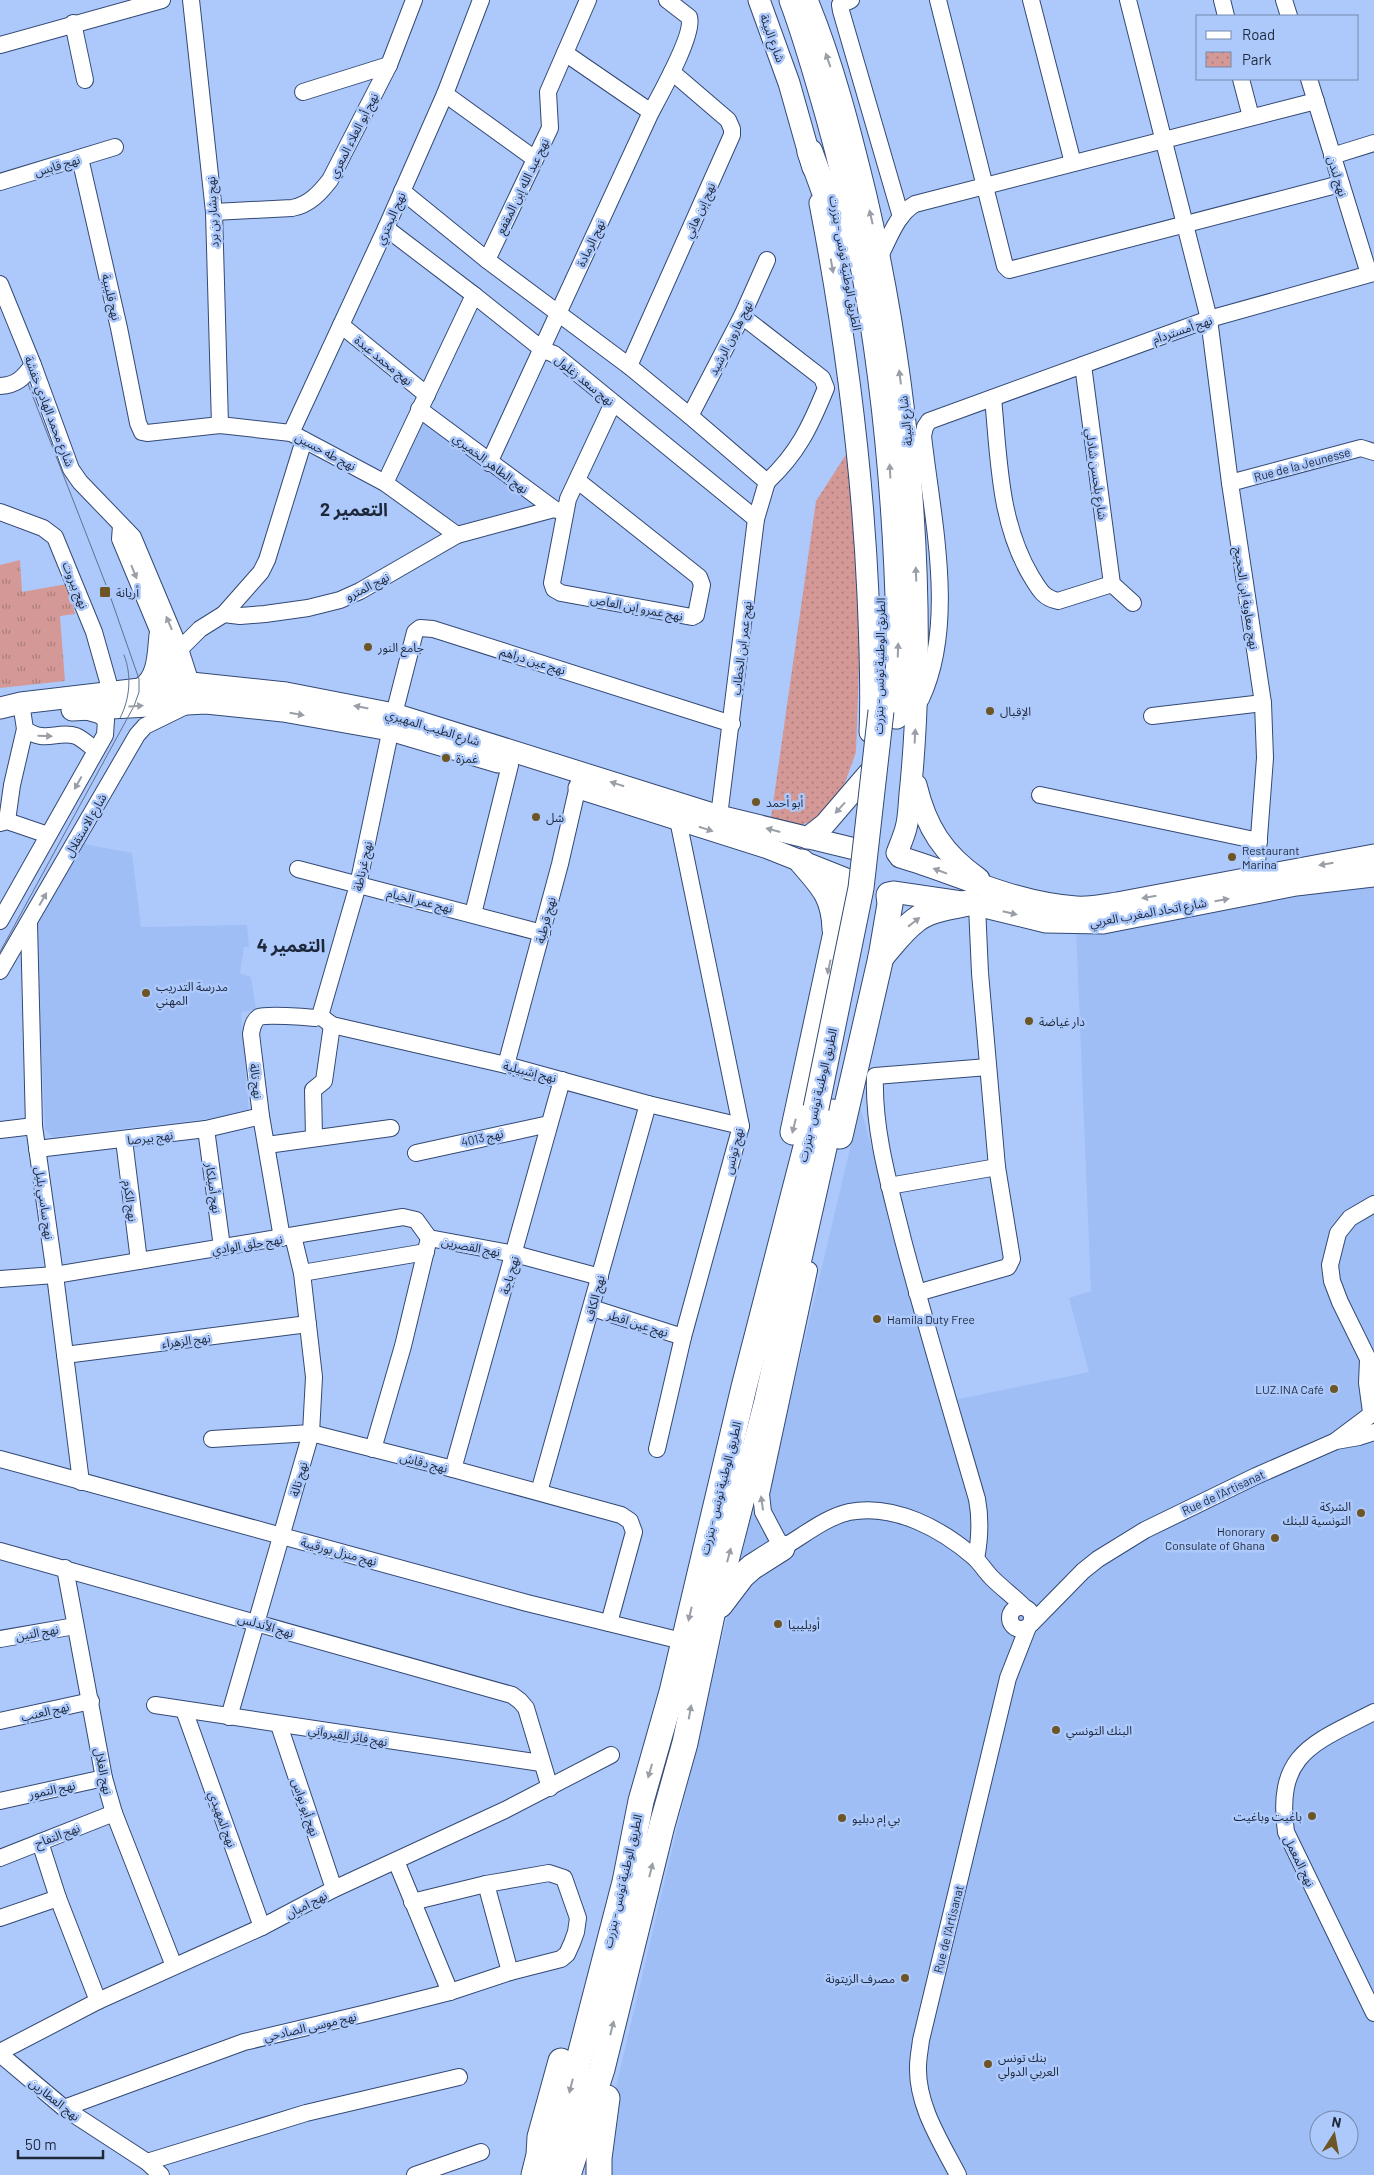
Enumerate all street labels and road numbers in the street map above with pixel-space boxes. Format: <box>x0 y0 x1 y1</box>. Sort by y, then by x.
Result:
street label: شارع البيئة <box>755 12 788 65</box>
street label: نهج أبو العلاء المعري <box>326 90 384 182</box>
street label: نهج عبد الله إبن المقفع <box>493 136 554 237</box>
street label: نهج قابس <box>33 151 82 181</box>
street label: نهج لندن <box>1322 154 1351 199</box>
street label: نهج بشار بن برد <box>203 176 224 248</box>
street label: نهج إبن هاني <box>681 180 721 241</box>
street label: نهج البحتري <box>372 190 411 248</box>
street label: الطريق الوطنية تونس - بنزرت <box>825 194 865 332</box>
street label: نهج الرمادة <box>573 217 610 270</box>
street label: نهج قليبية <box>97 272 124 322</box>
street label: نهج هارون الرشيد <box>705 299 757 379</box>
street label: نهج أمستردام <box>1150 312 1215 349</box>
street label: نهج محمد عبدة <box>350 332 416 390</box>
street label: نهج سعد زغلول <box>551 352 617 410</box>
street label: شارع محمد الهادي خفشة <box>19 354 78 470</box>
street label: شارع البيئة <box>895 395 918 447</box>
street label: شارع بلحسن شادلي <box>1080 427 1110 521</box>
street label: نهج طه حسين <box>292 429 359 475</box>
street label: نهج الطاهر الخميري <box>448 430 531 499</box>
street label: Rue de la Jeunesse <box>1252 444 1352 484</box>
street label: نهج معاوية ابن الحجيج <box>1229 546 1262 651</box>
street label: نهج بيروت <box>58 560 92 612</box>
street label: نهج المترو <box>343 569 392 606</box>
street label: نهج عمرو ابن العاص <box>589 591 684 626</box>
street label: الطريق الوطنية تونس - بنزرت <box>871 597 889 735</box>
street label: نهج عمر ابن الخطاب <box>728 600 757 696</box>
street label: نهج عين دراهم <box>498 643 567 679</box>
street label: شارع الطيب المهيري <box>383 706 482 752</box>
street label: شارع الاستقلال <box>61 791 111 861</box>
street label: نهج غرناطة <box>350 840 377 893</box>
street label: نهج عمر الخيام <box>385 885 454 918</box>
street label: نهج قرطبة <box>532 895 561 945</box>
street label: شارع اتحاد المغرب العربي <box>1088 895 1208 933</box>
street label: الطريق الوطنية تونس - بنزرت <box>795 1027 841 1164</box>
street label: نهج إشبيلية <box>501 1058 558 1087</box>
street label: نهج تالة <box>245 1063 266 1100</box>
street label: نهج 4013 <box>459 1125 505 1152</box>
street label: نهج تونس <box>720 1126 748 1176</box>
street label: نهج بيرصا <box>126 1127 174 1150</box>
street label: نهج أميلكار <box>200 1161 224 1214</box>
street label: نهج ساسي بليل <box>29 1166 57 1241</box>
street label: نهج الكرم <box>119 1179 140 1223</box>
street label: نهج حلق الوادي <box>211 1231 284 1260</box>
street label: نهج القصرين <box>440 1233 502 1261</box>
street label: نهج باجة <box>497 1254 524 1297</box>
street label: نهج الكاف <box>581 1274 610 1323</box>
street label: نهج عين اقطر <box>604 1307 670 1342</box>
street label: نهج الزهراء <box>161 1330 211 1353</box>
street label: الطريق الوطنية تونس - بنزرت <box>697 1420 745 1557</box>
street label: نهج دقاش <box>398 1449 449 1478</box>
street label: نهج تالة <box>286 1460 313 1499</box>
street label: Rue de l'Artisanat <box>1179 1467 1267 1517</box>
street label: نهج منزل بورقيبة <box>299 1534 379 1571</box>
street label: نهج الأندلس <box>236 1610 295 1643</box>
street label: نهج التين <box>15 1621 60 1646</box>
street label: نهج العنب <box>20 1699 71 1726</box>
street label: نهج فائز القيرواني <box>307 1722 389 1752</box>
street label: نهج الغلال <box>89 1746 116 1796</box>
street label: نهج أبو نواس <box>287 1776 322 1839</box>
street label: نهج التمور <box>27 1777 77 1804</box>
street label: نهج المهيدي <box>203 1789 240 1850</box>
street label: الطريق الوطنية تونس - بنزرت <box>600 1813 646 1950</box>
street label: نهج التفاح <box>33 1820 83 1853</box>
street label: نهج المعمل <box>1279 1833 1318 1890</box>
street label: Rue de l'Artisanat <box>930 1884 966 1974</box>
street label: نهج امبان <box>283 1888 330 1923</box>
street label: نهج موسى الصادحي <box>262 2009 359 2047</box>
street label: نهج العطارين <box>25 2075 83 2125</box>

